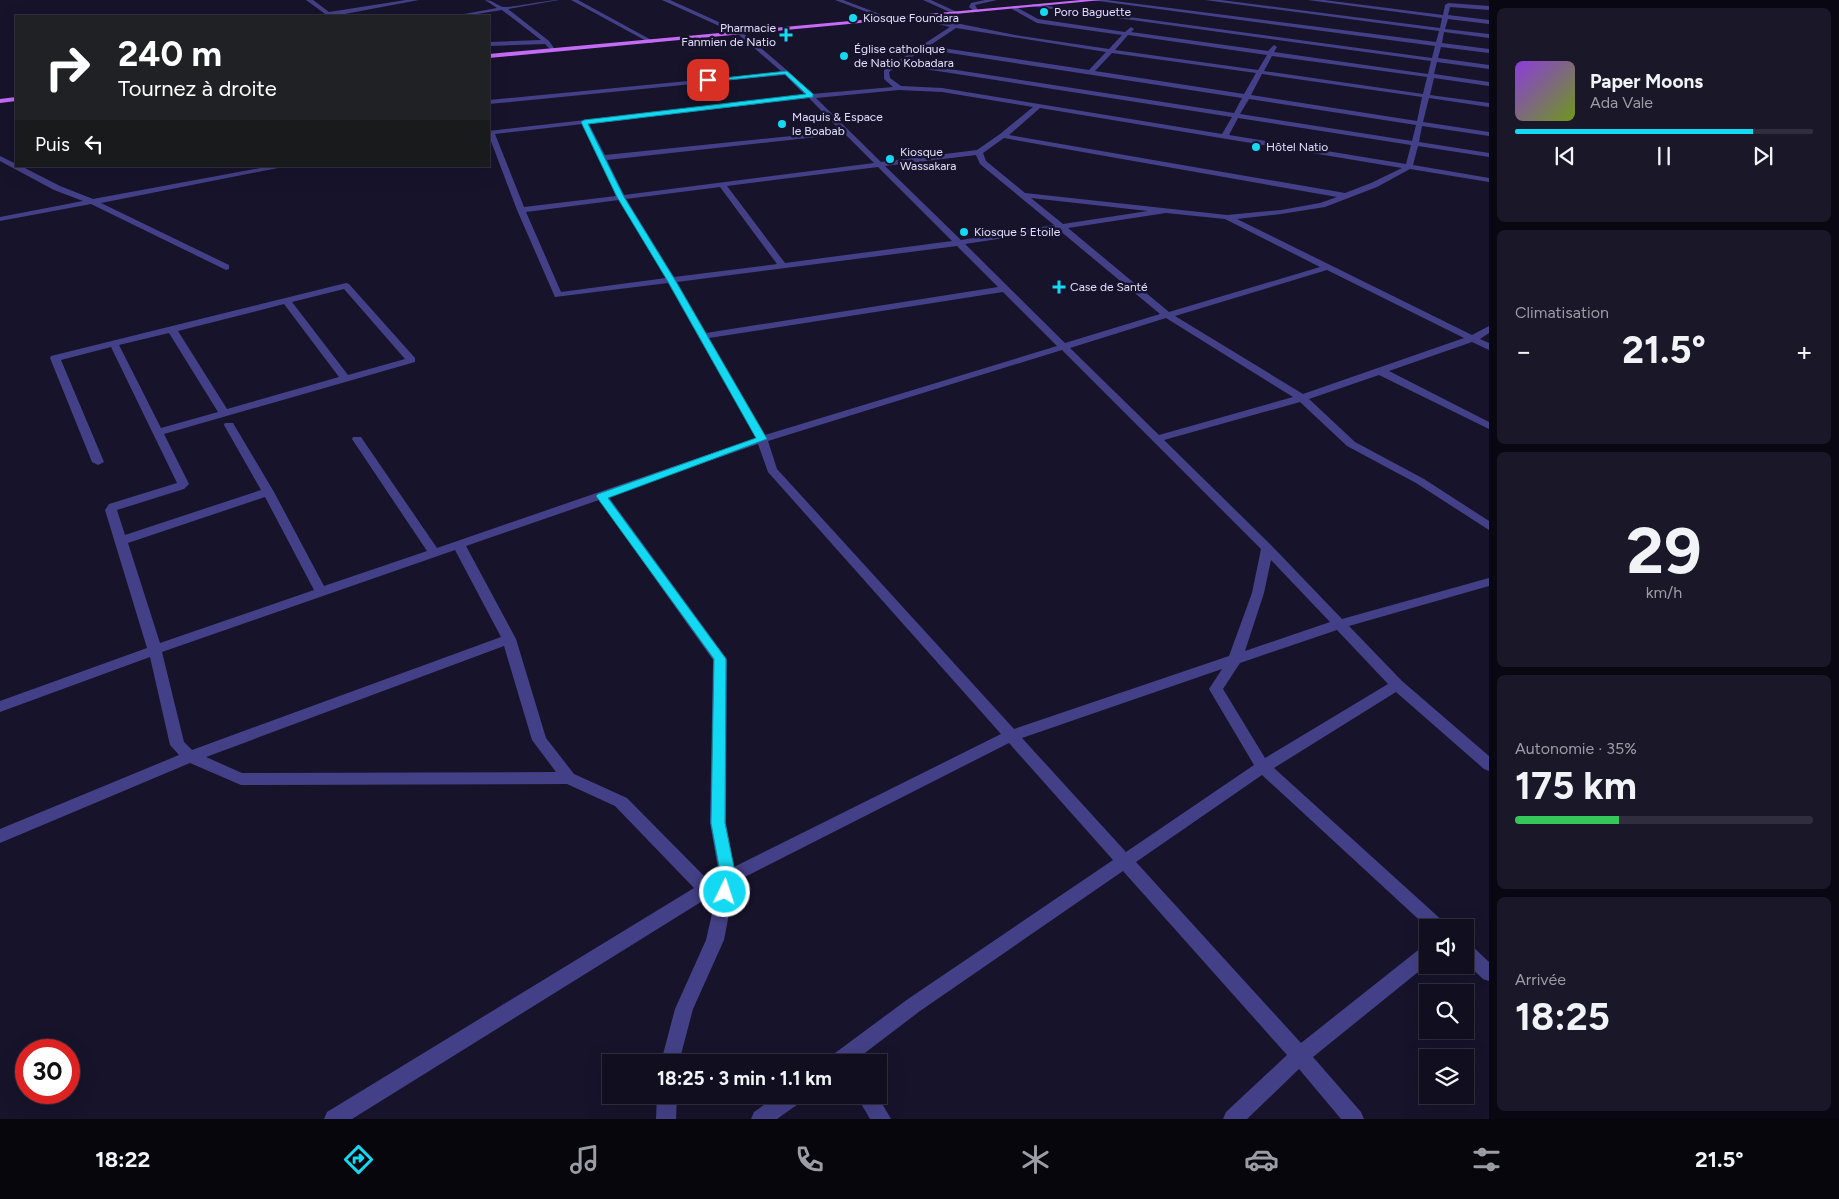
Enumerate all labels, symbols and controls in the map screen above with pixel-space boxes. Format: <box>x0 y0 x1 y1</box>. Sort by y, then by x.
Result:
place label: Poro Baguette <box>1054 5 1132 19</box>
marker: Poro Baguette <box>1038 6 1050 18</box>
place label: Kiosque Foundara <box>863 11 959 25</box>
marker: Kiosque Foundara <box>847 12 859 24</box>
place label: Pharmacie Fanmien de Natio <box>681 21 776 49</box>
marker: Pharmacie Fanmien de Natio <box>780 29 792 41</box>
text: 240 m <box>118 33 222 75</box>
icon: right <box>35 35 100 100</box>
place label: Église catholique de Natio Kobadara <box>854 42 954 70</box>
marker: Église catholique de Natio Kobadara <box>838 50 850 62</box>
pin <box>687 59 729 101</box>
icon: arrive <box>694 66 722 94</box>
text: Paper Moons <box>1590 70 1703 93</box>
text: Tournez à droite <box>118 75 277 102</box>
text: Ada Vale <box>1590 93 1653 112</box>
place label: Maquis & Espace le Boabab <box>792 110 883 138</box>
marker: Maquis & Espace le Boabab <box>776 118 788 130</box>
icon: left <box>80 130 108 158</box>
text: Puis <box>35 133 70 156</box>
place label: Hôtel Natio <box>1266 140 1328 154</box>
marker: Hôtel Natio <box>1250 141 1262 153</box>
icon: previous <box>1551 142 1579 170</box>
icon: pause <box>1650 142 1678 170</box>
icon: next <box>1749 142 1777 170</box>
place label: Kiosque Wassakara <box>900 145 956 173</box>
marker: Kiosque Wassakara <box>884 153 896 165</box>
place label: Kiosque 5 Etoile <box>974 225 1061 239</box>
marker: Kiosque 5 Etoile <box>958 226 970 238</box>
marker: Case de Santé <box>1052 280 1066 294</box>
place label: Case de Santé <box>1070 280 1148 294</box>
text: Climatisation <box>1515 303 1609 322</box>
text: 21.5° <box>1622 327 1706 373</box>
text: − <box>1515 334 1532 368</box>
text: + <box>1796 334 1813 368</box>
text: 29 <box>1626 511 1702 589</box>
text: km/h <box>1646 583 1682 602</box>
text: Autonomie · 35% <box>1515 739 1637 758</box>
text: 175 km <box>1515 763 1637 809</box>
position arrow <box>698 865 750 917</box>
map controls <box>1419 919 1474 1104</box>
button: sound <box>1419 919 1474 974</box>
text: Arrivée <box>1515 970 1566 989</box>
button: search <box>1419 984 1474 1039</box>
text: 18:25 <box>1515 994 1610 1040</box>
speed limit sign: 30 <box>15 1039 80 1104</box>
button: layers <box>1419 1049 1474 1104</box>
text: 18:25 · 3 min · 1.1 km <box>657 1067 832 1090</box>
icon: directions <box>341 1142 376 1177</box>
icon: music <box>567 1142 602 1177</box>
icon: phone <box>792 1142 827 1177</box>
icon: climate <box>1018 1142 1053 1177</box>
icon: car <box>1244 1142 1279 1177</box>
icon: filters <box>1469 1142 1504 1177</box>
text: 18:22 <box>95 1146 150 1173</box>
text: 21.5° <box>1695 1146 1744 1173</box>

